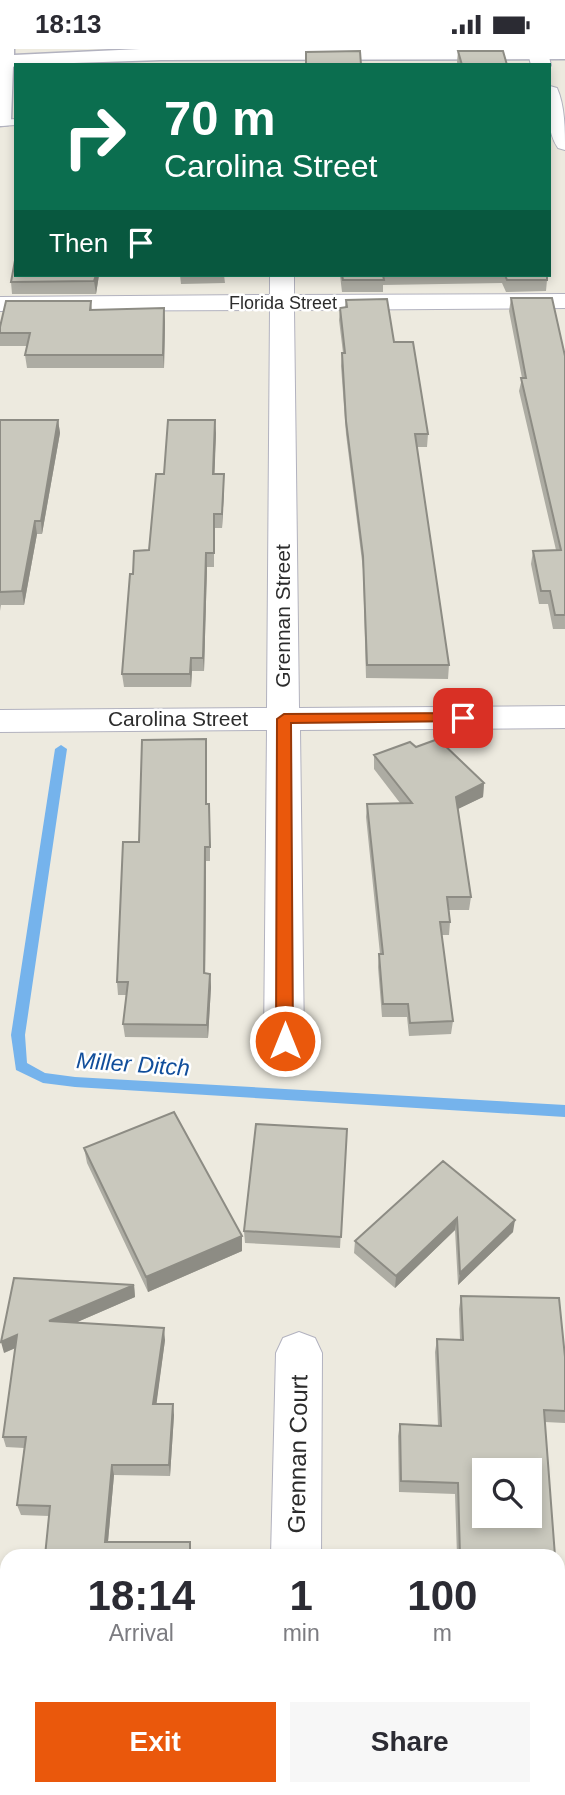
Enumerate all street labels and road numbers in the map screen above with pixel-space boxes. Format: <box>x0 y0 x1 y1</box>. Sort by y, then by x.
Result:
street label: Florida Street <box>229 293 337 313</box>
street label: Grennan Street <box>271 544 294 688</box>
street label: Carolina Street <box>108 707 248 730</box>
street label: Grennan Court <box>283 1374 312 1534</box>

